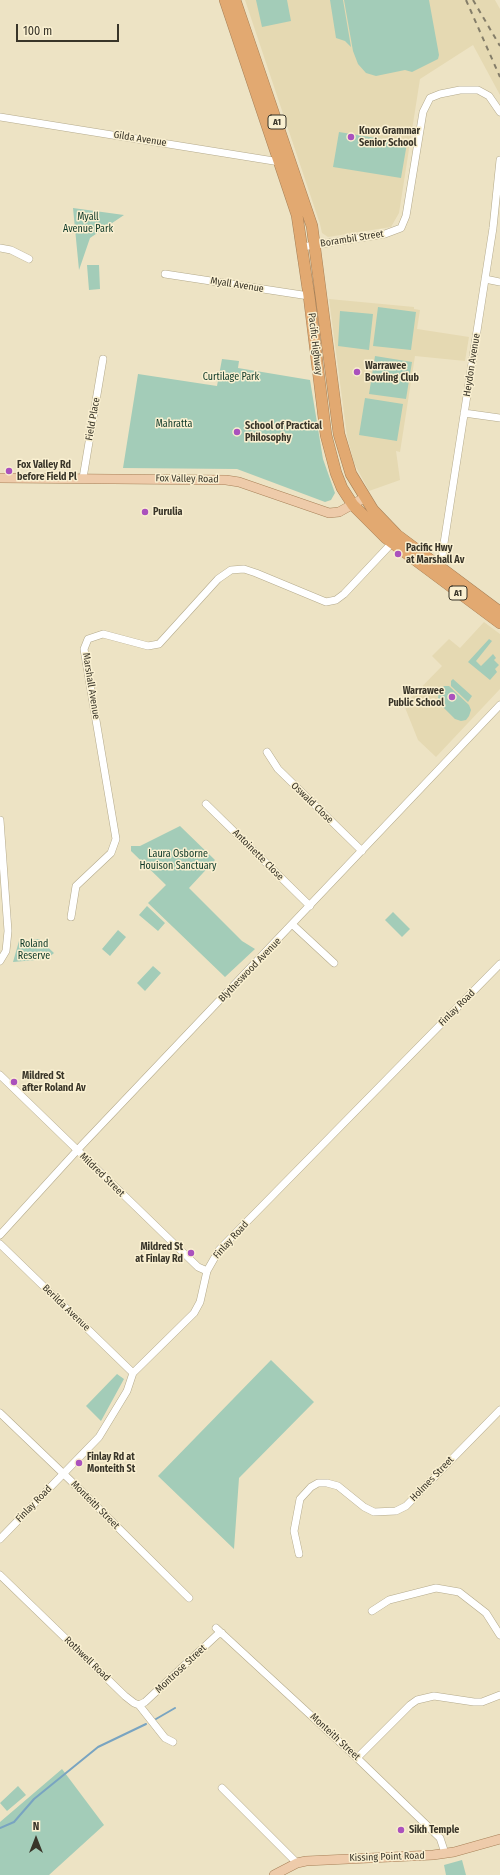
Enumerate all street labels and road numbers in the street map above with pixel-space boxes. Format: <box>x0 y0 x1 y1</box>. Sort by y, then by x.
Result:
road number: A1 <box>268 115 286 129</box>
street label: Gilda Avenue <box>113 129 167 149</box>
street label: Borambil Street <box>319 228 385 250</box>
street label: Myall Avenue <box>209 275 265 295</box>
street label: Pacific Highway <box>305 312 325 376</box>
street label: Heydon Avenue <box>461 333 483 397</box>
street label: Field Place <box>83 397 103 441</box>
street label: Fox Valley Road <box>155 472 219 486</box>
road number: A1 <box>449 586 467 600</box>
street label: Marshall Avenue <box>80 652 102 720</box>
street label: Oswald Close <box>288 780 336 826</box>
street label: Antoinette Close <box>230 827 286 883</box>
street label: Blytheswood Avenue <box>216 935 284 1005</box>
street label: Finlay Road <box>436 987 478 1029</box>
street label: Mildred Street <box>77 1151 127 1199</box>
street label: Finlay Road <box>211 1219 251 1261</box>
street label: Berilda Avenue <box>40 1282 92 1334</box>
street label: Holmes Street <box>408 1454 456 1504</box>
street label: Monteith Street <box>68 1478 122 1532</box>
street label: Finlay Road <box>13 1483 55 1525</box>
street label: Rothwell Road <box>62 1634 112 1684</box>
street label: Montrose Street <box>153 1642 209 1696</box>
street label: Monteith Street <box>308 1711 362 1763</box>
street label: Kissing Point Road <box>349 1850 425 1864</box>

